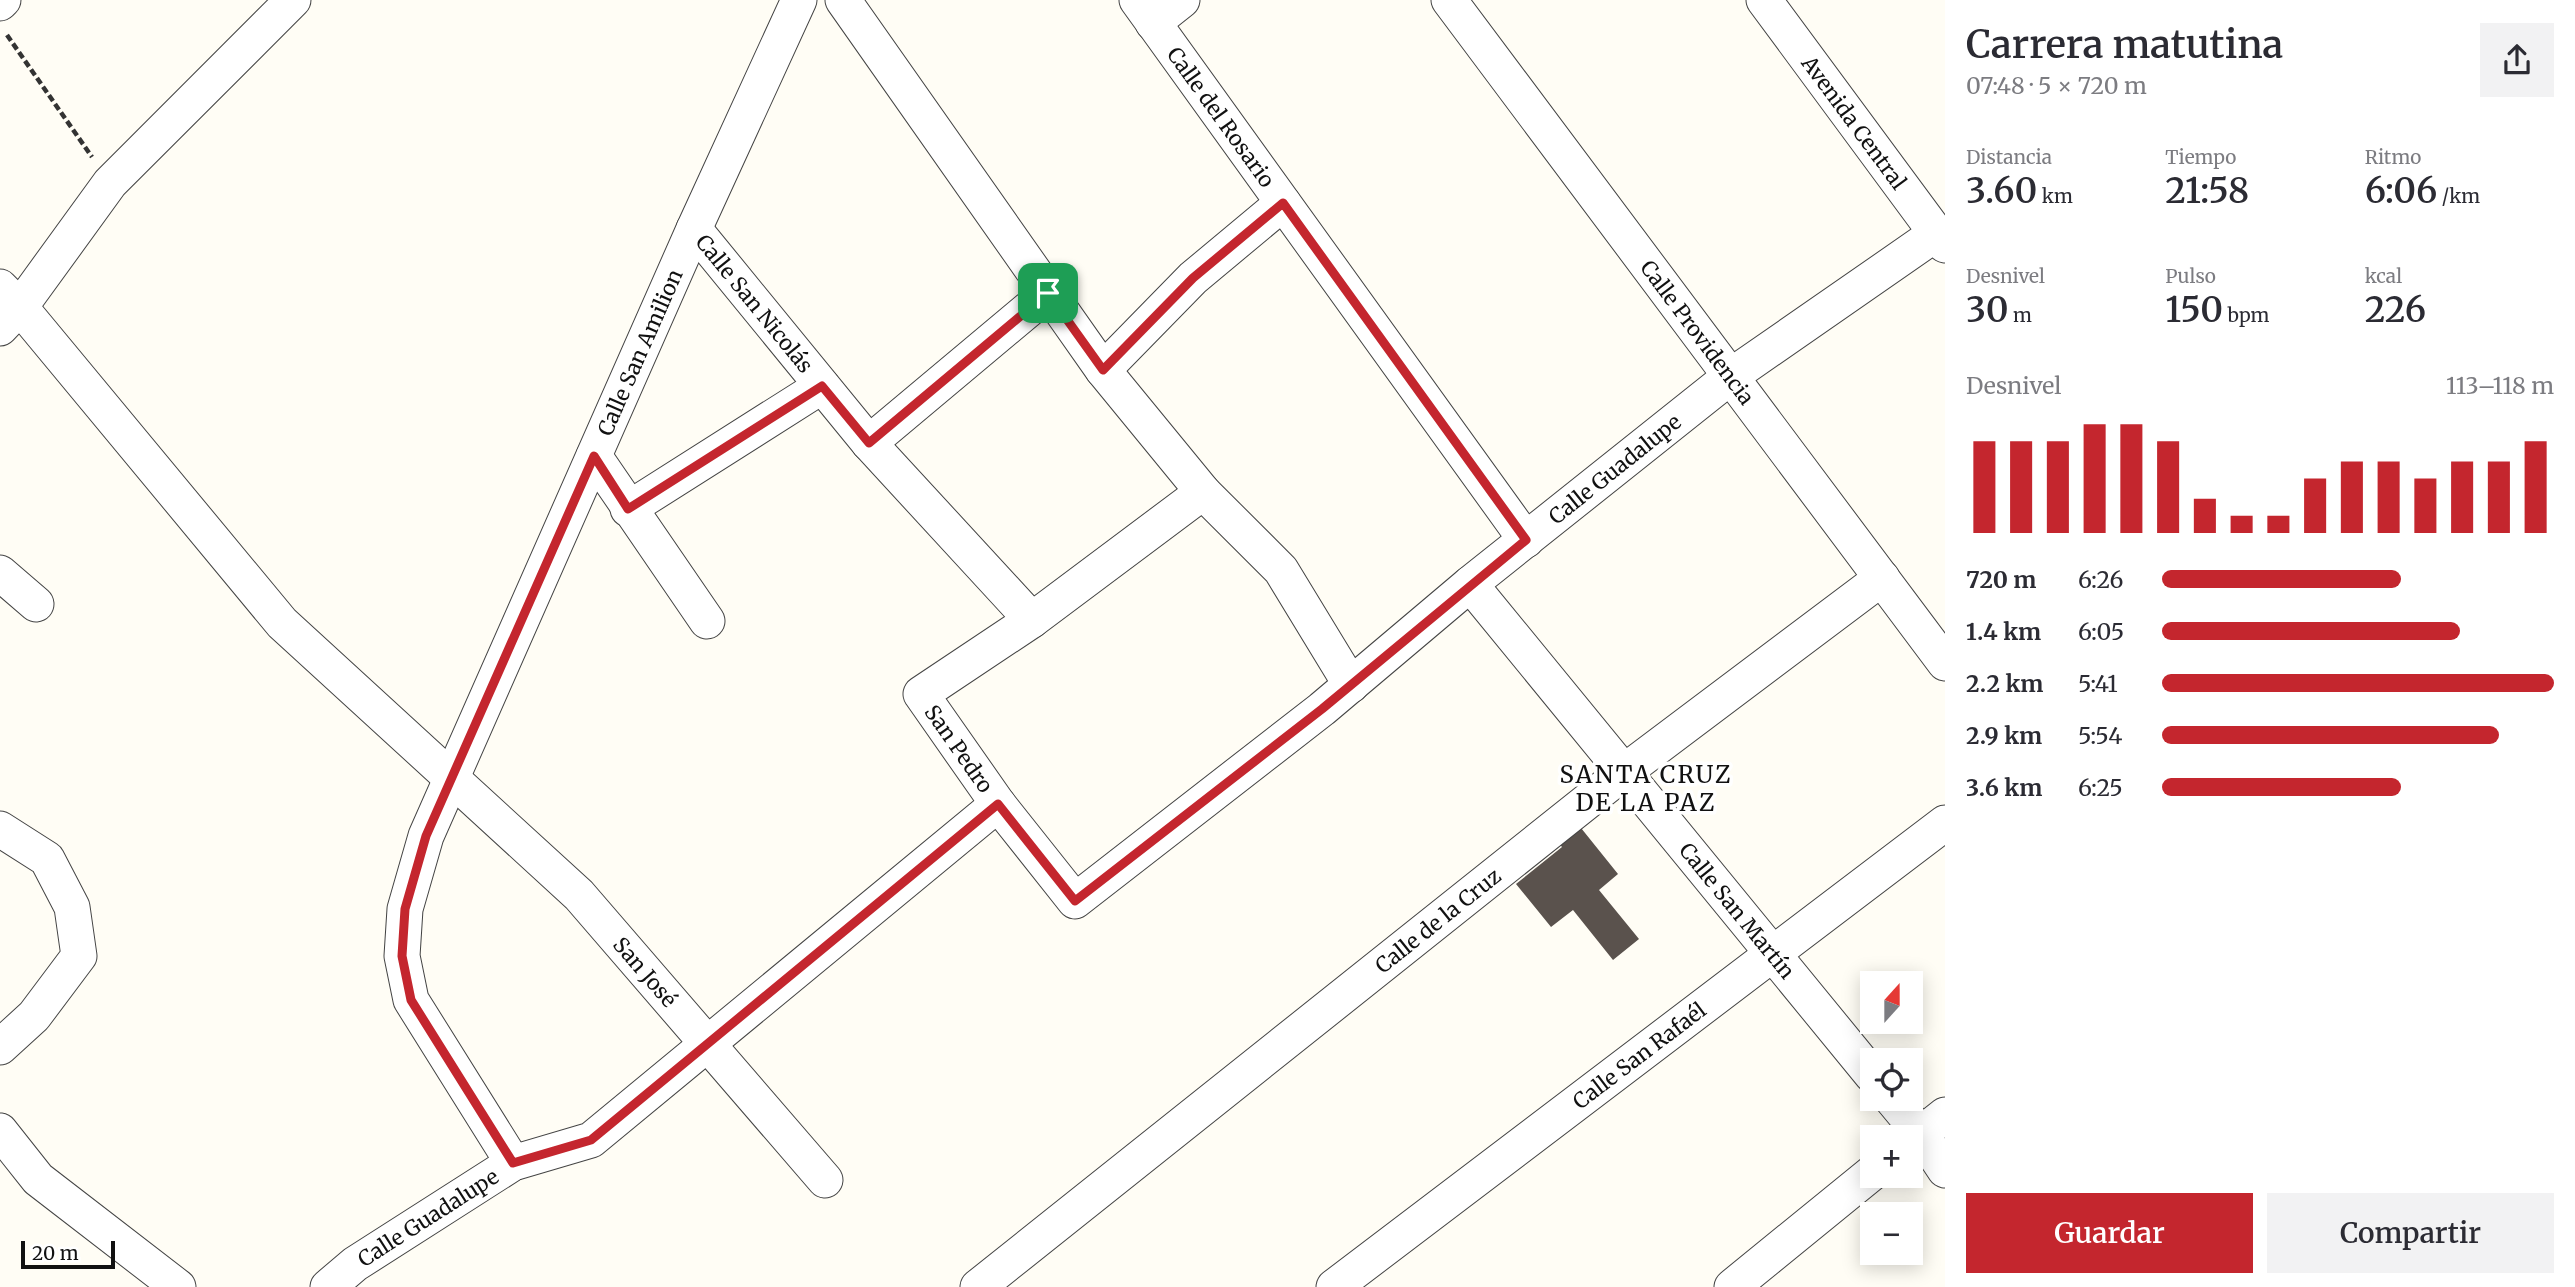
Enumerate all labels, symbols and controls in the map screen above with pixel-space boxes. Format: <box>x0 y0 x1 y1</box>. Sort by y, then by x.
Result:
text: Carrera matutina <box>1966 21 2283 68</box>
button: share <box>2480 23 2554 97</box>
street label: Calle del Rosario <box>1162 41 1281 192</box>
street label: Avenida Central <box>1796 49 1913 195</box>
text: 07:48 · 5 × 720 m <box>1966 71 2147 100</box>
text: Distancia <box>1966 145 2052 169</box>
text: Tiempo <box>2165 145 2236 169</box>
text: Ritmo <box>2365 145 2421 169</box>
text: 3.60 <box>1966 169 2037 213</box>
text: 21:58 <box>2165 169 2249 213</box>
text: 6:06 <box>2365 169 2437 213</box>
text: km <box>2037 184 2073 208</box>
text: /km <box>2437 184 2480 208</box>
street label: Calle San Nicolás <box>690 229 819 378</box>
street label: Calle Providencia <box>1635 255 1760 410</box>
pin <box>1018 263 1078 323</box>
text: Desnivel <box>1966 264 2045 288</box>
text: Pulso <box>2165 264 2216 288</box>
text: kcal <box>2365 264 2402 288</box>
street label: Calle San Amilion <box>591 265 688 440</box>
icon: arrive <box>1029 274 1067 312</box>
text: 30 <box>1966 288 2008 332</box>
text: 150 <box>2165 288 2223 332</box>
text: 226 <box>2365 288 2426 332</box>
text: m <box>2008 303 2032 327</box>
text: bpm <box>2223 303 2269 327</box>
text: Desnivel <box>1966 371 2061 400</box>
text: 113–118 m <box>2446 371 2554 400</box>
street label: Calle Guadalupe <box>1543 408 1686 530</box>
text: 720 m <box>1966 565 2036 594</box>
text: 6:26 <box>2078 565 2123 594</box>
text: 1.4 km <box>1966 617 2041 646</box>
text: 6:05 <box>2078 617 2124 646</box>
text: 2.2 km <box>1966 669 2044 698</box>
text: 5:41 <box>2078 669 2118 698</box>
street label: San Pedro <box>919 699 999 798</box>
text: 2.9 km <box>1966 721 2042 750</box>
text: 5:54 <box>2078 721 2123 750</box>
district label: SANTA CRUZ DE LA PAZ <box>1559 759 1733 818</box>
text: 3.6 km <box>1966 773 2042 802</box>
text: 6:25 <box>2078 773 2123 802</box>
street label: Calle San Martín <box>1674 837 1801 984</box>
street label: Calle de la Cruz <box>1369 862 1506 979</box>
street label: San José <box>608 931 683 1012</box>
north arrow <box>1860 971 1923 1034</box>
map controls <box>1860 971 1923 1265</box>
street label: Calle San Rafaél <box>1567 996 1711 1115</box>
button: locate <box>1860 1048 1923 1111</box>
button: + <box>1860 1125 1923 1188</box>
street label: Calle Guadalupe <box>352 1162 503 1272</box>
button: Guardar <box>1966 1193 2253 1273</box>
button: Compartir <box>2267 1193 2554 1273</box>
button: − <box>1860 1202 1923 1265</box>
scale bar <box>21 1238 116 1270</box>
text: 20 m <box>32 1241 79 1265</box>

